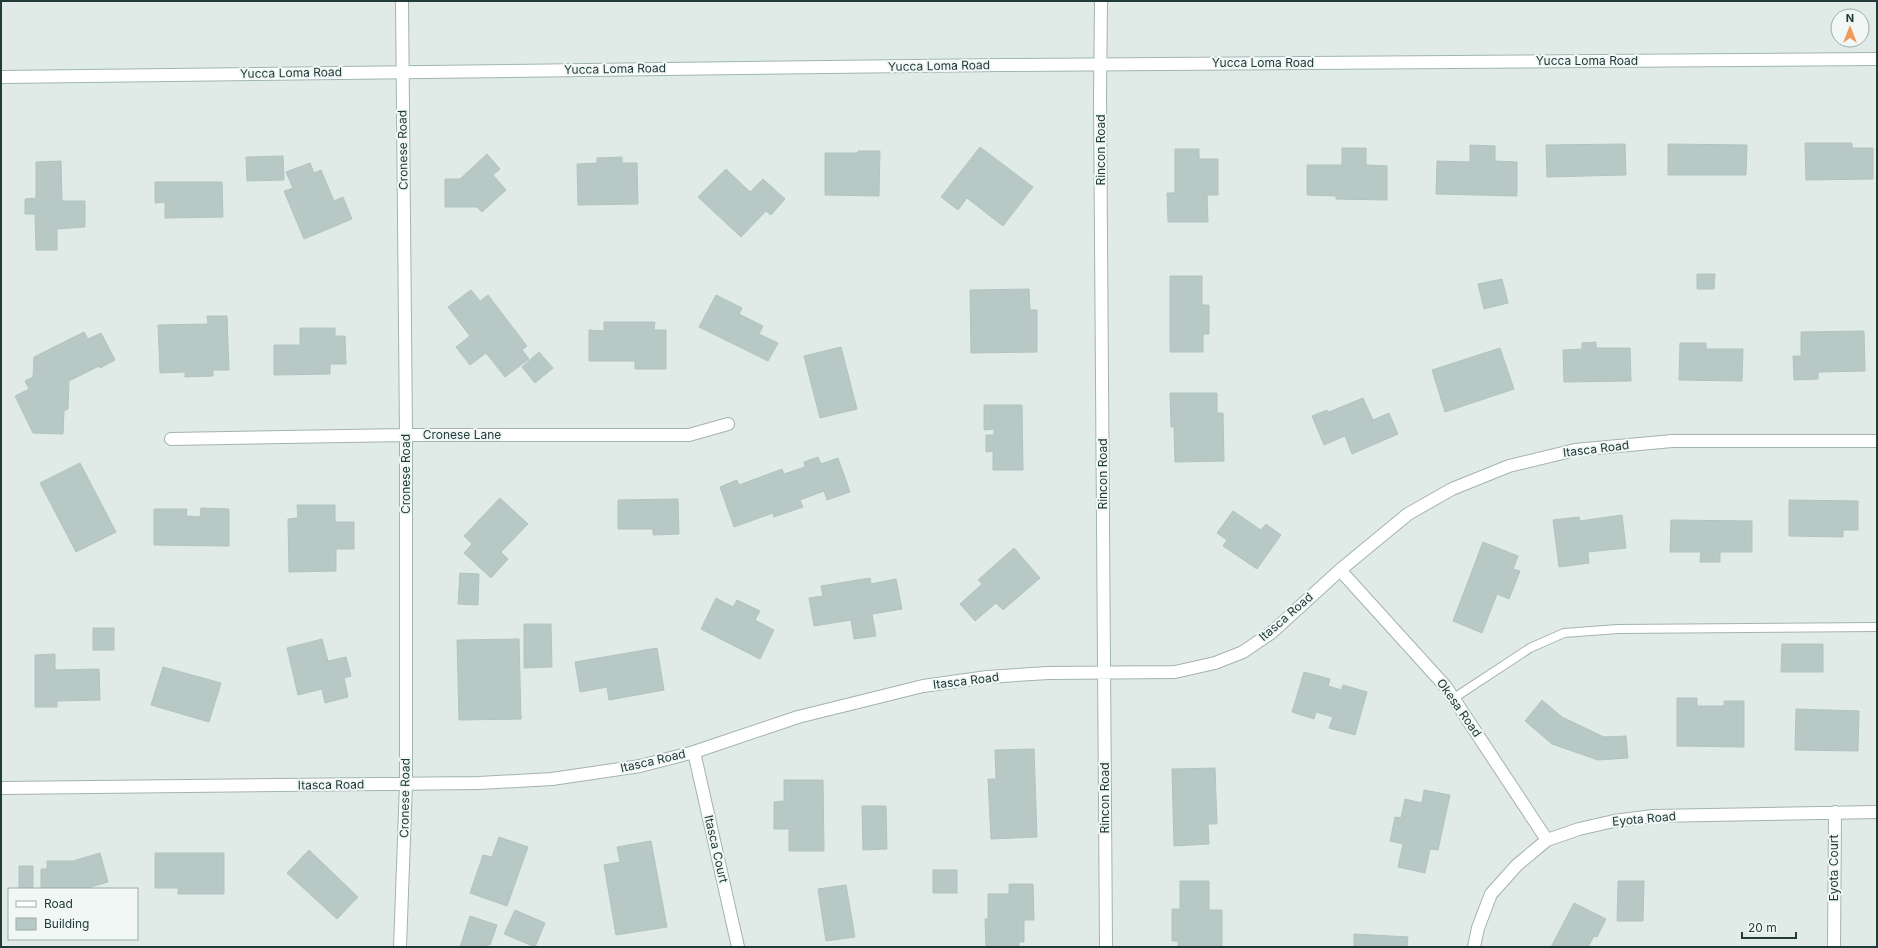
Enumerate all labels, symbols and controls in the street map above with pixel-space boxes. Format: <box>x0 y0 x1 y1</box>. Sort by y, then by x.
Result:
north arrow <box>1830 8 1870 48</box>
text: N <box>1846 11 1854 25</box>
street label: Yucca Loma Road <box>1536 53 1638 68</box>
street label: Yucca Loma Road <box>1212 55 1314 70</box>
street label: Yucca Loma Road <box>888 57 990 74</box>
street label: Yucca Loma Road <box>564 60 666 77</box>
street label: Yucca Loma Road <box>240 64 342 81</box>
street label: Cronese Road <box>394 110 411 190</box>
street label: Rincon Road <box>1093 114 1108 186</box>
street label: Cronese Lane <box>423 427 501 442</box>
street label: Cronese Road <box>398 434 413 514</box>
street label: Itasca Road <box>1562 437 1630 460</box>
street label: Rincon Road <box>1095 438 1110 510</box>
street label: Itasca Road <box>1256 589 1316 644</box>
street label: Itasca Road <box>932 669 1000 692</box>
street label: Okesa Road <box>1434 676 1485 740</box>
street label: Itasca Road <box>619 746 687 775</box>
street label: Cronese Road <box>396 758 413 838</box>
street label: Rincon Road <box>1097 762 1112 834</box>
street label: Itasca Road <box>298 776 364 793</box>
street label: Eyota Road <box>1611 808 1676 829</box>
street label: Itasca Court <box>701 813 732 884</box>
street label: Eyota Court <box>1826 835 1841 901</box>
legend <box>8 888 138 940</box>
text: Road <box>44 896 73 911</box>
scale bar <box>1742 914 1796 940</box>
text: Building <box>44 916 89 931</box>
text: 20 m <box>1748 920 1777 935</box>

